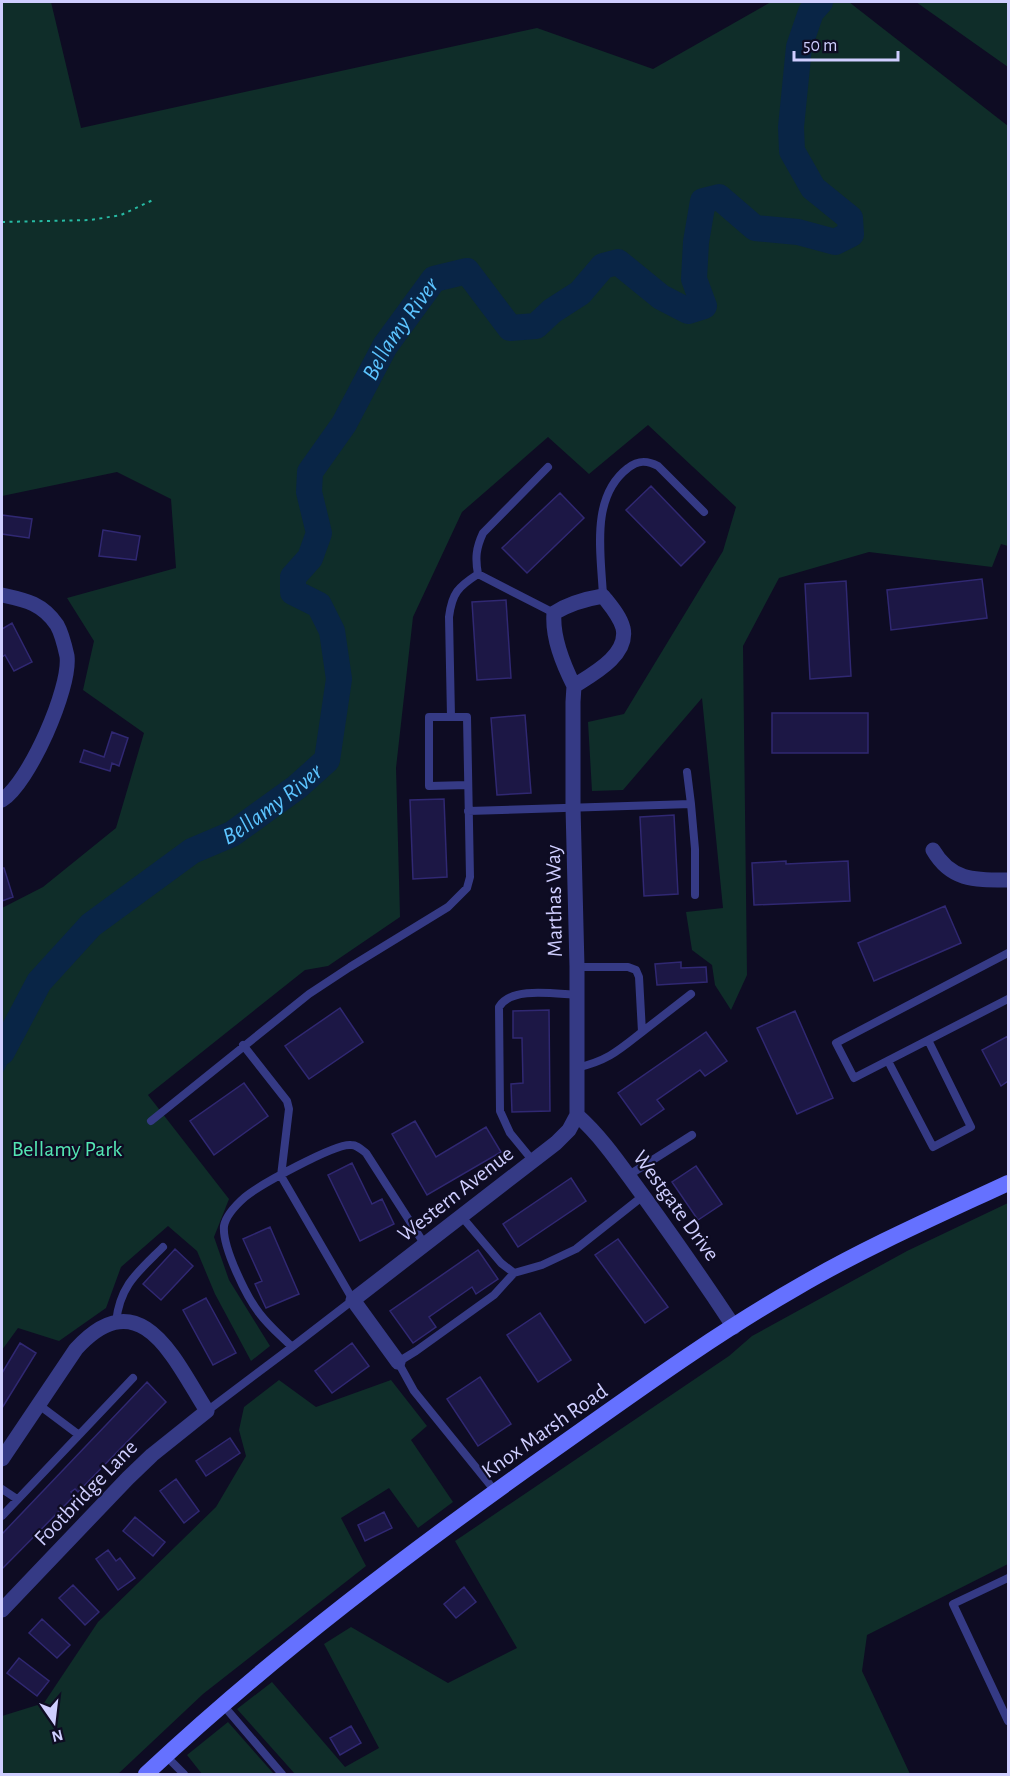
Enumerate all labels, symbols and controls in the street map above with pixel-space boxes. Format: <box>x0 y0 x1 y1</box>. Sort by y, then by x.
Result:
scale bar <box>794 24 898 62</box>
text: 50 m <box>803 37 837 55</box>
water label: Bellamy River <box>358 273 444 384</box>
water label: Bellamy River <box>219 759 328 849</box>
street label: Marthas Way <box>542 844 566 957</box>
park label: Bellamy Park <box>12 1138 122 1160</box>
street label: Western Avenue <box>394 1142 518 1246</box>
street label: Westgate Drive <box>629 1146 723 1265</box>
street label: Knox Marsh Road <box>478 1379 611 1482</box>
street label: Footbridge Lane <box>30 1436 141 1550</box>
north arrow <box>24 1692 84 1752</box>
text: N <box>50 1726 65 1745</box>

